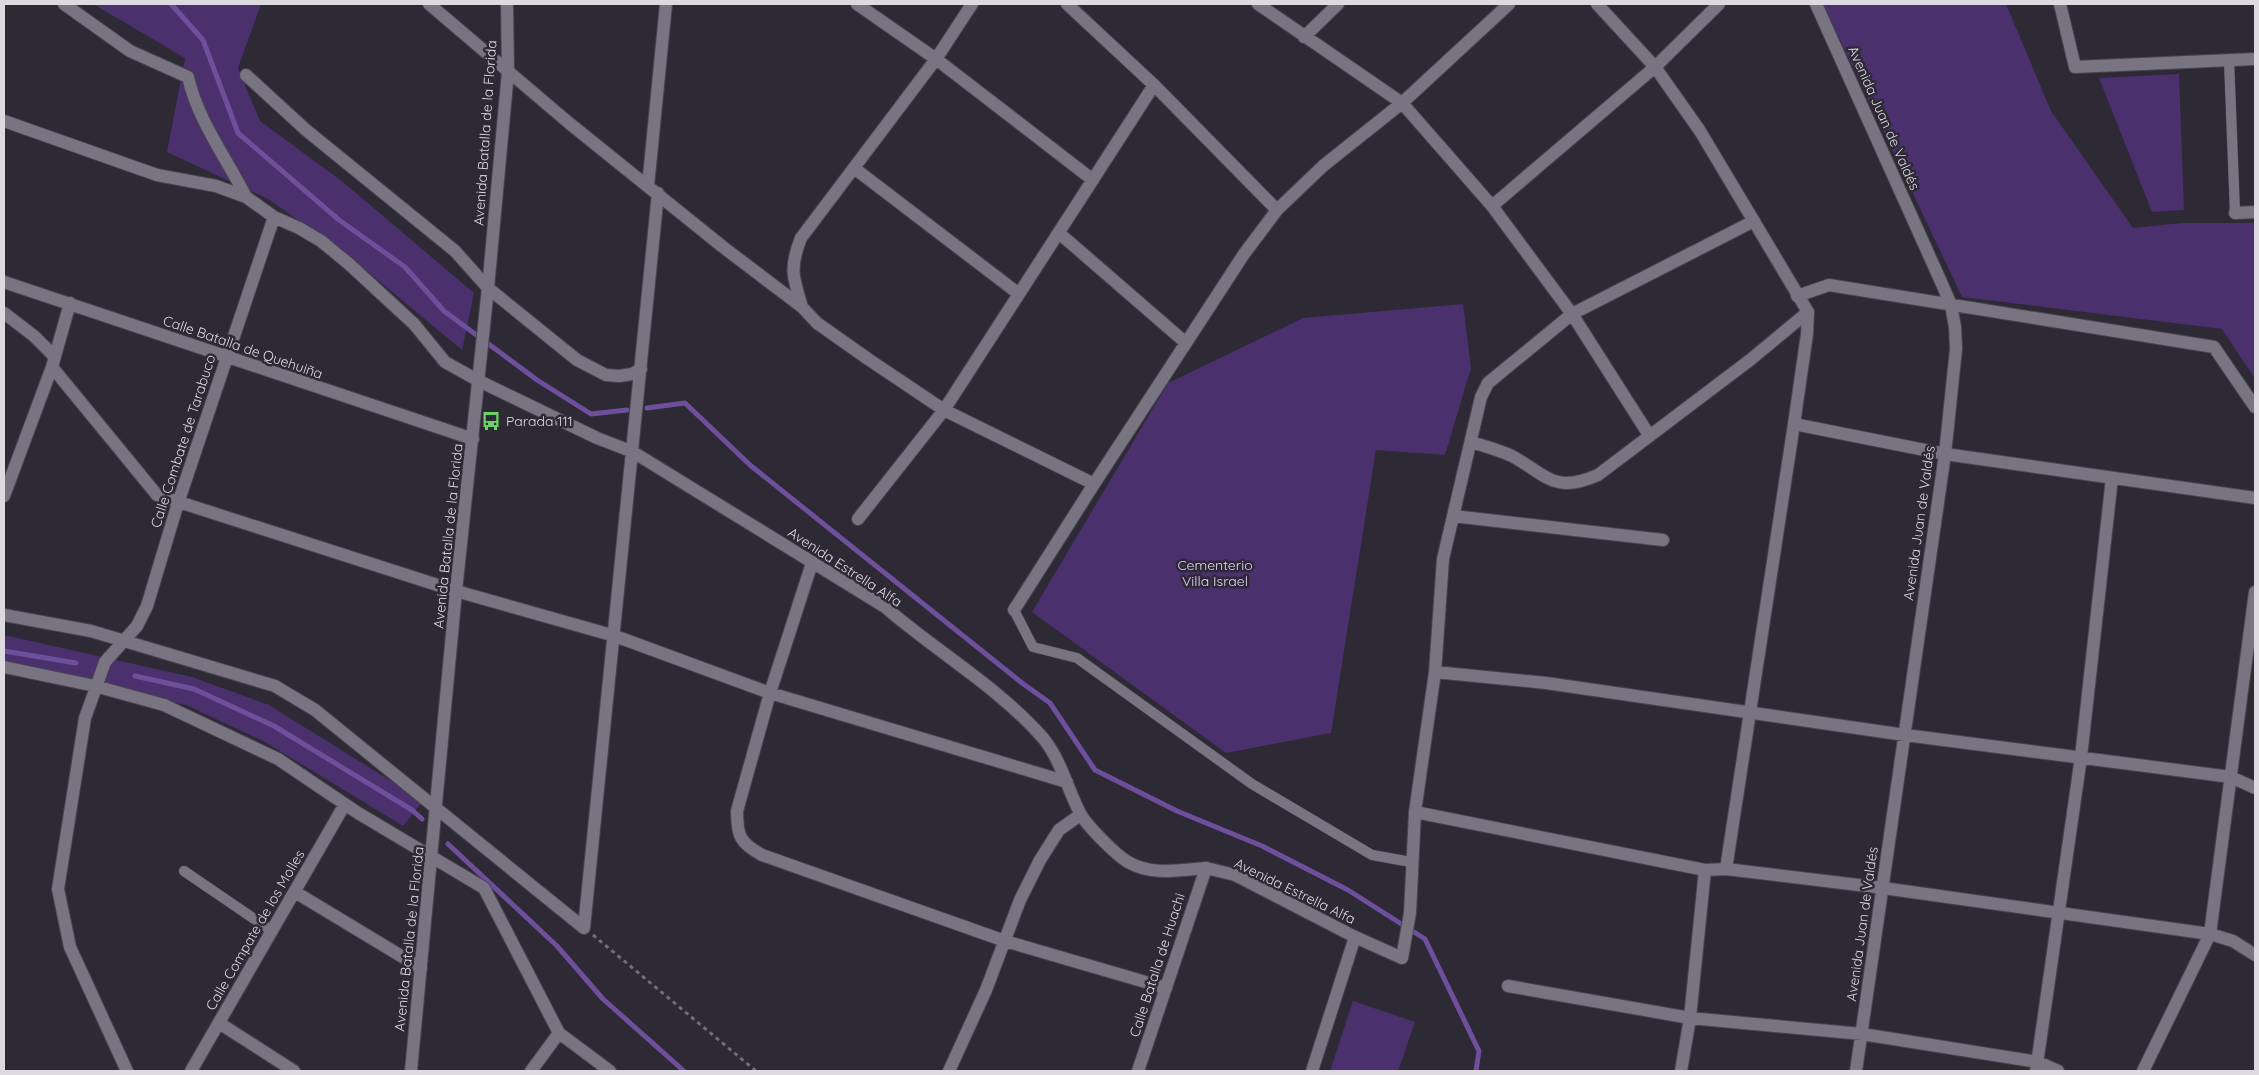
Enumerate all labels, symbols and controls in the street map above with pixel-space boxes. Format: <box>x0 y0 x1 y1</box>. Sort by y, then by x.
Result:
street label: Avenida Batalla de la Florida <box>470 40 500 226</box>
street label: Avenida Juan de Valdés <box>1844 43 1924 193</box>
street label: Calle Batalla de Quehuiña <box>161 311 325 383</box>
street label: Calle Combate de Tarabuco <box>146 352 220 530</box>
bus stop icon: Parada 111 <box>480 410 502 432</box>
place label: Parada 111 <box>506 412 573 430</box>
street label: Avenida Batalla de la Florida <box>429 443 467 629</box>
street label: Avenida Juan de Valdés <box>1899 444 1939 602</box>
street label: Avenida Estrella Alfa <box>784 523 906 611</box>
park label: Cementerio Villa Israel <box>1177 556 1253 590</box>
street label: Avenida Juan de Valdés <box>1842 845 1882 1003</box>
street label: Avenida Batalla de la Florida <box>390 846 428 1032</box>
street label: Calle Compate de los Molles <box>202 847 308 1013</box>
street label: Avenida Estrella Alfa <box>1231 854 1359 928</box>
street label: Calle Batalla de Huachi <box>1125 891 1189 1039</box>

